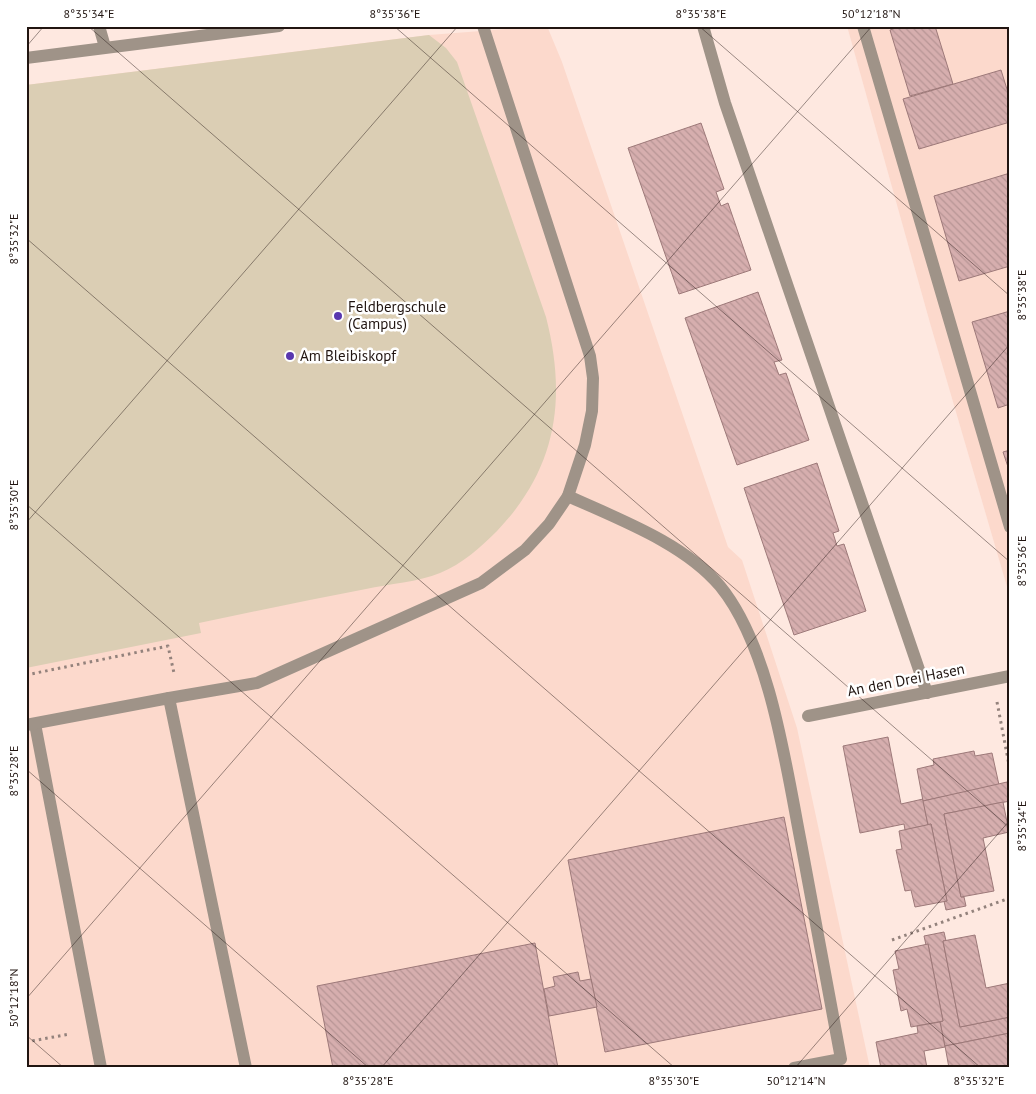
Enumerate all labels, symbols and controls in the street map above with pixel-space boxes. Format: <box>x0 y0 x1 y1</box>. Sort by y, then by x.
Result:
text: 8°35'34"E <box>64 6 114 21</box>
text: 8°35'36"E <box>370 6 420 21</box>
text: 8°35'38"E <box>676 6 726 21</box>
text: 50°12'18"N <box>841 6 901 21</box>
text: 8°35'32"E <box>6 214 21 264</box>
text: 8°35'38"E <box>1014 270 1029 320</box>
place label: Feldbergschule (Campus) <box>348 297 446 333</box>
marker: Feldbergschule (Campus) <box>332 310 344 322</box>
place label: Am Bleibiskopf <box>300 346 397 365</box>
marker: Am Bleibiskopf <box>284 350 296 362</box>
text: 8°35'30"E <box>6 480 21 530</box>
text: 8°35'36"E <box>1014 536 1029 586</box>
street label: An den Drei Hasen <box>846 659 966 700</box>
text: 8°35'28"E <box>6 746 21 796</box>
text: 8°35'34"E <box>1014 801 1029 851</box>
text: 50°12'18"N <box>6 968 21 1028</box>
text: 8°35'28"E <box>343 1073 393 1088</box>
text: 8°35'30"E <box>649 1073 699 1088</box>
text: 50°12'14"N <box>766 1073 826 1088</box>
text: 8°35'32"E <box>954 1073 1004 1088</box>

